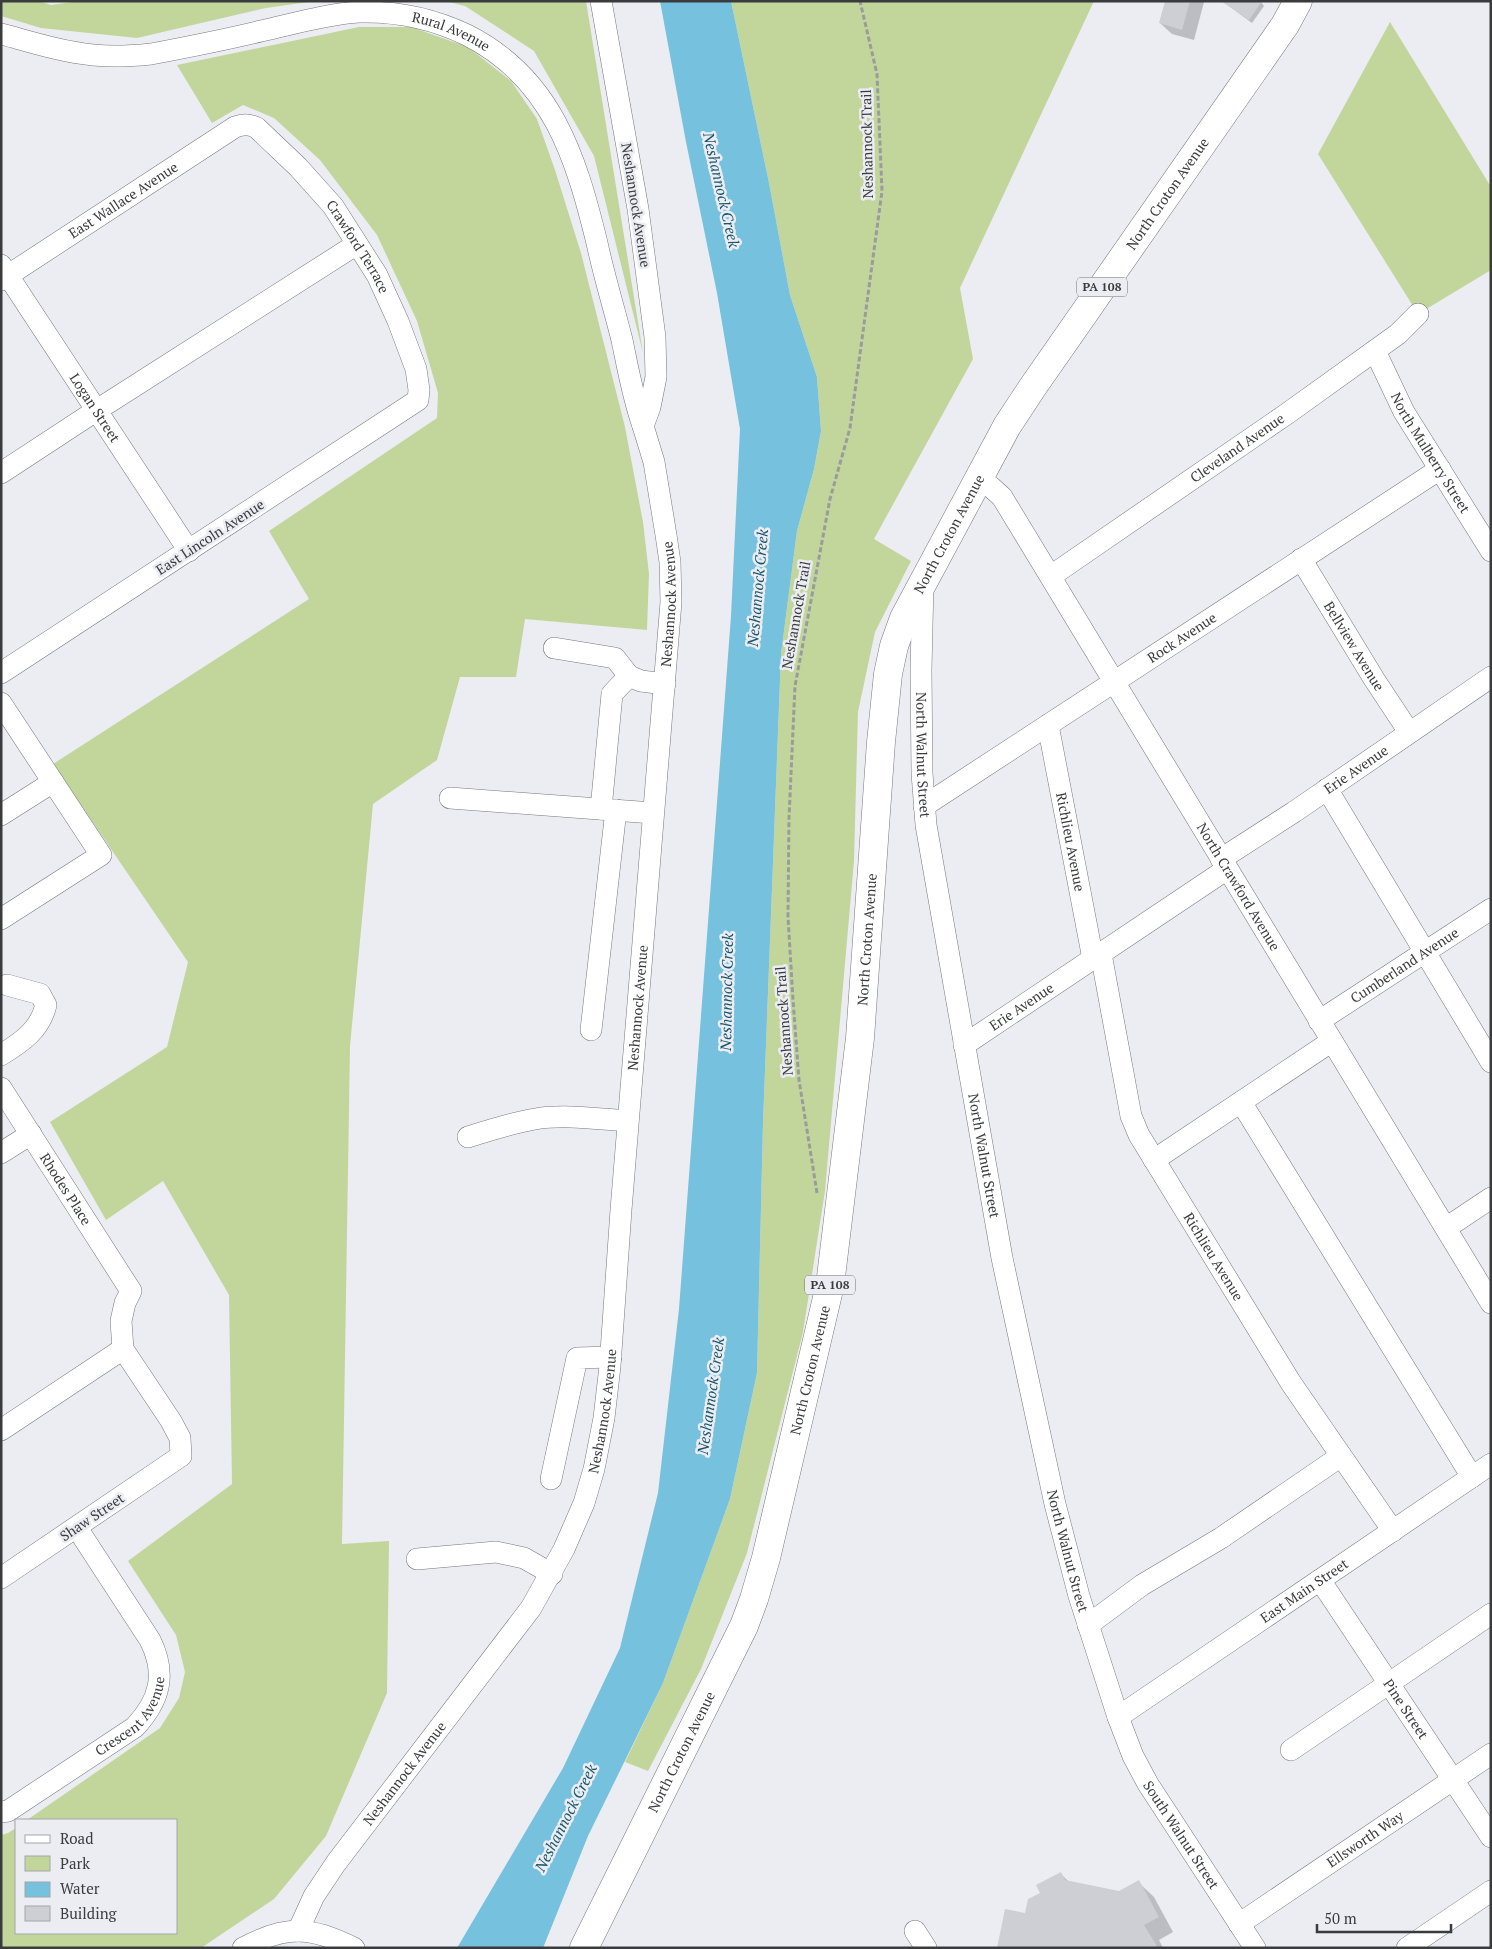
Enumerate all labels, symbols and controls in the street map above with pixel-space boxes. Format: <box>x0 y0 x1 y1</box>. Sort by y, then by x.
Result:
street label: Rural Avenue <box>410 7 494 55</box>
street label: Neshannock Trail <box>856 89 877 199</box>
water label: Neshannock Creek <box>699 129 745 250</box>
street label: North Croton Avenue <box>1121 134 1213 253</box>
street label: Neshannock Avenue <box>617 141 656 269</box>
street label: East Wallace Avenue <box>65 157 181 242</box>
street label: Crawford Terrace <box>323 195 394 296</box>
road number: PA 108 <box>1077 278 1127 296</box>
street label: Logan Street <box>66 369 125 447</box>
street label: North Mulberry Street <box>1387 389 1475 517</box>
street label: Cleveland Avenue <box>1186 408 1288 487</box>
street label: North Croton Avenue <box>909 471 988 597</box>
street label: East Lincoln Avenue <box>152 494 268 579</box>
water label: Neshannock Creek <box>742 528 772 648</box>
street label: Neshannock Avenue <box>656 540 680 668</box>
street label: Neshannock Trail <box>777 559 814 670</box>
street label: Bellview Avenue <box>1320 598 1389 694</box>
street label: Rock Avenue <box>1143 608 1220 667</box>
street label: North Walnut Street <box>912 692 935 819</box>
street label: Erie Avenue <box>1320 740 1392 798</box>
street label: Richlieu Avenue <box>1052 791 1090 893</box>
street label: North Crawford Avenue <box>1193 819 1285 954</box>
street label: North Croton Avenue <box>852 873 881 1006</box>
street label: Cumberland Avenue <box>1346 923 1462 1007</box>
water label: Neshannock Creek <box>715 932 737 1052</box>
street label: Neshannock Avenue <box>623 944 652 1071</box>
street label: Neshannock Trail <box>770 966 797 1076</box>
street label: Erie Avenue <box>985 978 1057 1035</box>
street label: North Walnut Street <box>964 1092 1005 1220</box>
street label: Rhodes Place <box>36 1149 96 1229</box>
street label: Richlieu Avenue <box>1180 1209 1248 1304</box>
road number: PA 108 <box>805 1276 855 1294</box>
street label: North Croton Avenue <box>785 1303 834 1437</box>
water label: Neshannock Creek <box>692 1335 728 1457</box>
street label: Neshannock Avenue <box>583 1348 620 1475</box>
street label: Shaw Street <box>56 1488 128 1545</box>
street label: North Walnut Street <box>1043 1488 1094 1615</box>
street label: East Main Street <box>1256 1553 1352 1627</box>
street label: Pine Street <box>1379 1675 1434 1743</box>
street label: Crescent Avenue <box>91 1676 168 1760</box>
street label: North Croton Avenue <box>643 1688 719 1815</box>
street label: Neshannock Avenue <box>358 1717 450 1829</box>
water label: Neshannock Creek <box>529 1760 601 1875</box>
street label: South Walnut Street <box>1139 1777 1224 1893</box>
street label: Ellsworth Way <box>1323 1805 1408 1871</box>
legend <box>15 1819 178 1934</box>
text: Road <box>60 1828 93 1848</box>
text: Park <box>60 1853 90 1873</box>
text: Water <box>60 1878 100 1898</box>
scale bar <box>1317 1902 1451 1934</box>
text: Building <box>60 1903 118 1923</box>
text: 50 m <box>1324 1908 1357 1928</box>

